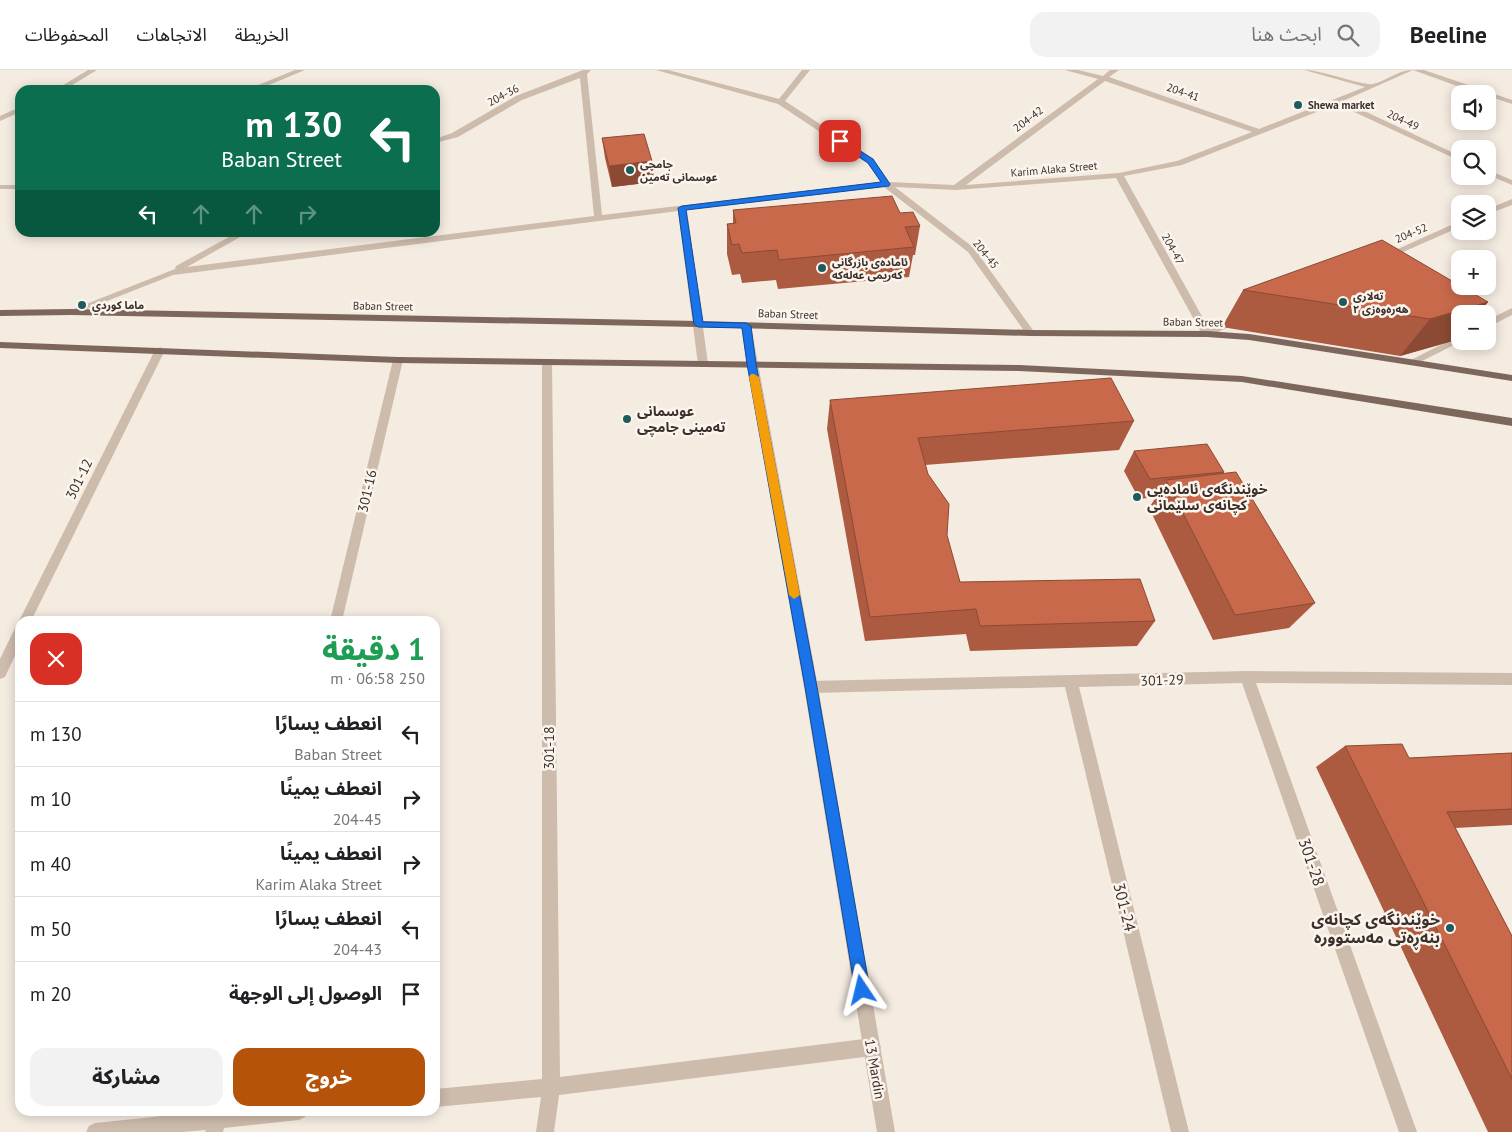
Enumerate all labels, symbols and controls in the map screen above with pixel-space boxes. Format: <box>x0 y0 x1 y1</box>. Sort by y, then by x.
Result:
search box <box>1030 12 1380 57</box>
text: Beeline <box>1410 19 1487 50</box>
icon: search <box>1334 21 1362 49</box>
text: ابحث هنا <box>1251 22 1322 46</box>
text: المحفوظات <box>25 23 109 46</box>
text: الاتجاهات <box>137 23 207 46</box>
text: الخريطة <box>235 23 289 46</box>
street label: 204-41 <box>1165 80 1201 104</box>
street label: 204-36 <box>485 81 521 109</box>
map controls <box>1451 85 1496 350</box>
button: sound <box>1451 85 1496 130</box>
place label: Shewa market <box>1308 98 1375 112</box>
marker: Shewa market <box>1292 99 1304 111</box>
text: 130 m <box>245 101 342 147</box>
street label: 204-42 <box>1010 103 1046 135</box>
icon: left <box>360 105 425 170</box>
street label: 204-49 <box>1385 106 1421 134</box>
pin <box>819 120 861 162</box>
icon: arrive <box>826 127 854 155</box>
button: search <box>1451 140 1496 185</box>
text: Baban Street <box>221 145 342 173</box>
place label: جامچی عوسمانی تەمین <box>640 157 718 184</box>
street label: Karim Alaka Street <box>1010 158 1098 180</box>
marker: جامچی عوسمانی تەمین <box>624 164 636 176</box>
button: layers <box>1451 195 1496 240</box>
icon: left <box>134 200 162 228</box>
icon: ahead <box>187 200 215 228</box>
icon: ahead <box>240 200 268 228</box>
icon: right <box>293 200 321 228</box>
street label: 204-52 <box>1393 220 1429 246</box>
street label: 204-47 <box>1159 231 1187 267</box>
street label: 204-45 <box>970 236 1002 272</box>
button: + <box>1451 250 1496 295</box>
place label: ئامادەی بازرگانی کەریمی عەلەکە <box>832 255 908 282</box>
marker: ئامادەی بازرگانی کەریمی عەلەکە <box>816 262 828 274</box>
place label: تەلاری هەرەوەزی ٢ <box>1353 289 1409 316</box>
marker: تەلاری هەرەوەزی ٢ <box>1337 296 1349 308</box>
place label: ماما كوردي <box>92 298 144 315</box>
street label: Baban Street <box>353 298 414 314</box>
marker: ماما كوردي <box>76 299 88 311</box>
button: − <box>1451 305 1496 350</box>
street label: Baban Street <box>758 306 819 322</box>
street label: Baban Street <box>1163 314 1224 330</box>
place label: عوسمانی تەمینی جامچی <box>637 402 726 437</box>
marker: عوسمانی تەمینی جامچی <box>621 413 633 425</box>
street label: 301-12 <box>61 456 97 502</box>
street label: 301-16 <box>353 468 381 514</box>
place label: خوێندنگەی ئامادەیی کچانەی سلێمانی <box>1147 480 1268 515</box>
marker: خوێندنگەی ئامادەیی کچانەی سلێمانی <box>1131 491 1143 503</box>
text: 1 دقيقة <box>322 629 425 668</box>
button: close <box>30 633 82 685</box>
text: 250 m · 06:58 <box>330 668 425 688</box>
street label: 301-29 <box>1140 670 1184 690</box>
text: انعطف يسارًا <box>275 711 382 735</box>
icon: left <box>397 720 425 748</box>
text: 130 m <box>30 722 82 746</box>
street label: 301-18 <box>540 726 558 770</box>
text: Baban Street <box>294 744 382 764</box>
text: انعطف يمينًا <box>280 776 382 800</box>
icon: right <box>397 785 425 813</box>
text: 10 m <box>30 787 71 811</box>
text: 204-45 <box>333 809 382 829</box>
street label: 301-28 <box>1295 835 1329 889</box>
text: انعطف يمينًا <box>280 841 382 865</box>
icon: right <box>397 850 425 878</box>
text: 40 m <box>30 852 71 876</box>
text: Karim Alaka Street <box>256 874 382 894</box>
street label: 301-24 <box>1109 881 1141 934</box>
text: انعطف يسارًا <box>275 906 382 930</box>
place label: خوێندنگەی کچانەی بنەڕەتی مەستوورە <box>1311 909 1440 951</box>
icon: left <box>397 915 425 943</box>
text: 50 m <box>30 917 71 941</box>
marker: خوێندنگەی کچانەی بنەڕەتی مەستوورە <box>1444 922 1456 934</box>
text: 204-43 <box>333 939 382 959</box>
position arrow <box>835 963 887 1015</box>
icon: arrive <box>397 980 425 1008</box>
text: الوصول إلى الوجهة <box>229 981 382 1005</box>
text: 20 m <box>30 982 71 1006</box>
street label: 13 Mardin <box>861 1038 889 1100</box>
button: مشاركة <box>30 1048 223 1106</box>
button: خروج <box>233 1048 425 1106</box>

